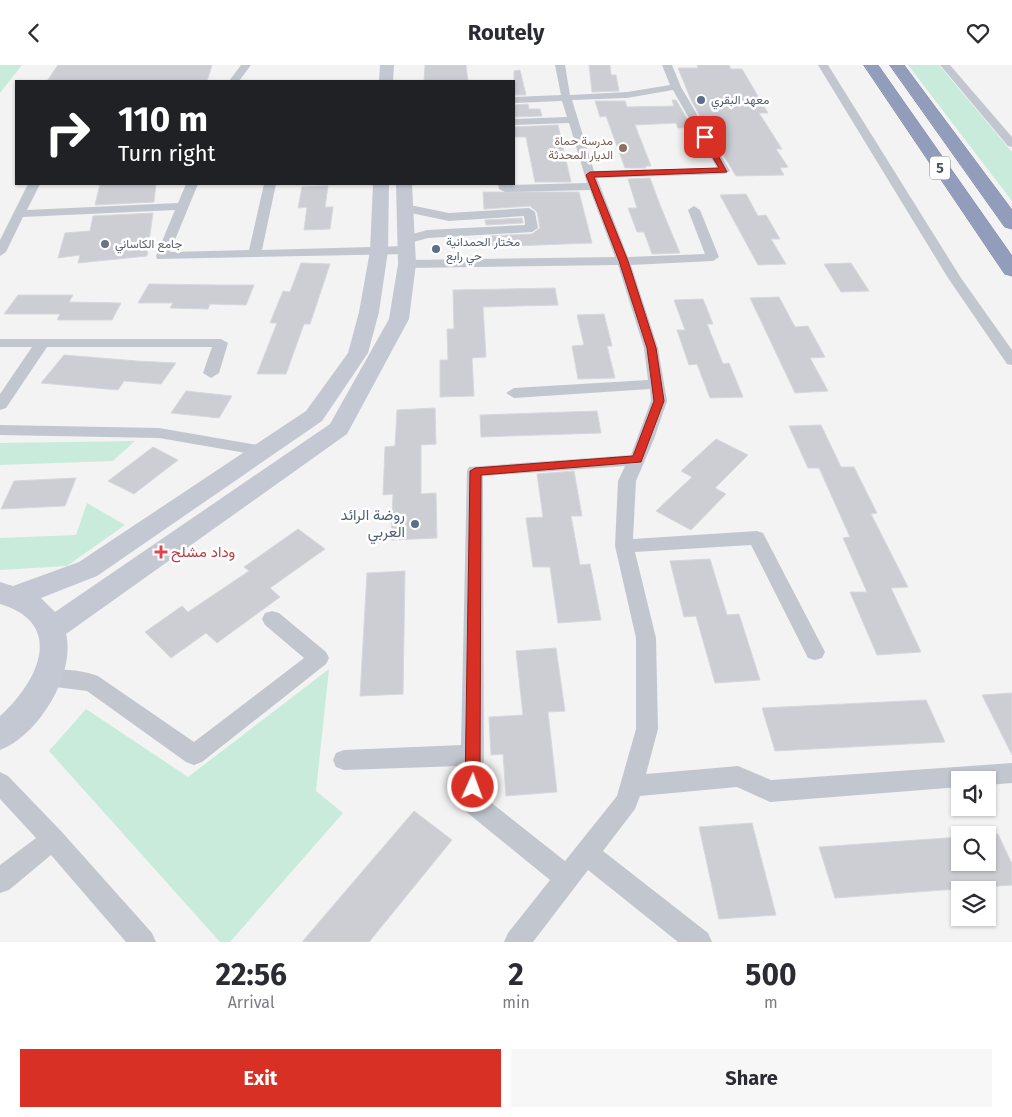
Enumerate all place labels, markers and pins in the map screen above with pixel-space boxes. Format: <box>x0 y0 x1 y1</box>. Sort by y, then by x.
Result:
place label: معهد البقري <box>711 93 769 110</box>
marker: معهد البقري <box>695 94 707 106</box>
pin <box>684 116 726 158</box>
place label: مدرسة حماة الديار المحدثة <box>548 134 613 163</box>
marker: مدرسة حماة الديار المحدثة <box>617 142 629 154</box>
place label: مختار الحمدانية حي رابع <box>446 235 520 266</box>
place label: جامع الكاساني <box>115 237 182 254</box>
marker: جامع الكاساني <box>99 238 111 250</box>
marker: مختار الحمدانية حي رابع <box>430 243 442 255</box>
place label: روضة الرائد العربي <box>340 506 405 545</box>
marker: روضة الرائد العربي <box>409 518 421 530</box>
place label: وداد مشلح <box>171 543 235 563</box>
marker: وداد مشلح <box>155 546 167 558</box>

